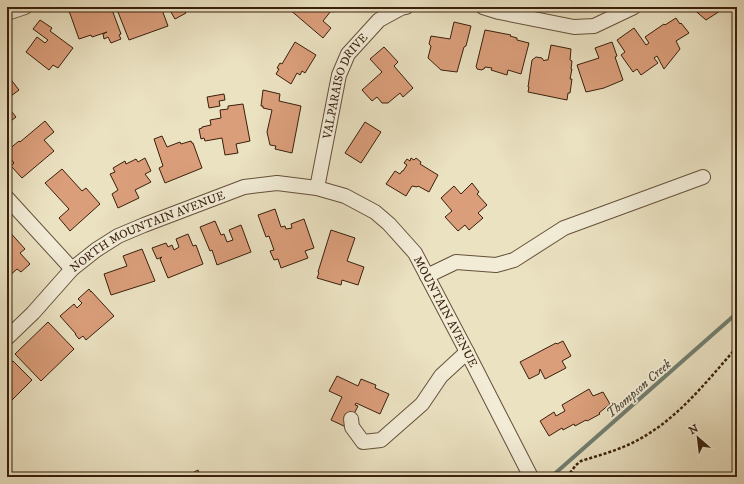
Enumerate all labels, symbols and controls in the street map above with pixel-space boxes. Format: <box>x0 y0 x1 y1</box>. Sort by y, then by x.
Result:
street label: VALPARAISO DRIVE <box>320 30 372 141</box>
street label: NORTH MOUNTAIN AVENUE <box>67 188 228 276</box>
street label: MOUNTAIN AVENUE <box>410 254 481 370</box>
water label: Thompson Creek <box>603 356 675 421</box>
north arrow <box>678 418 718 458</box>
text: N <box>687 422 701 438</box>

